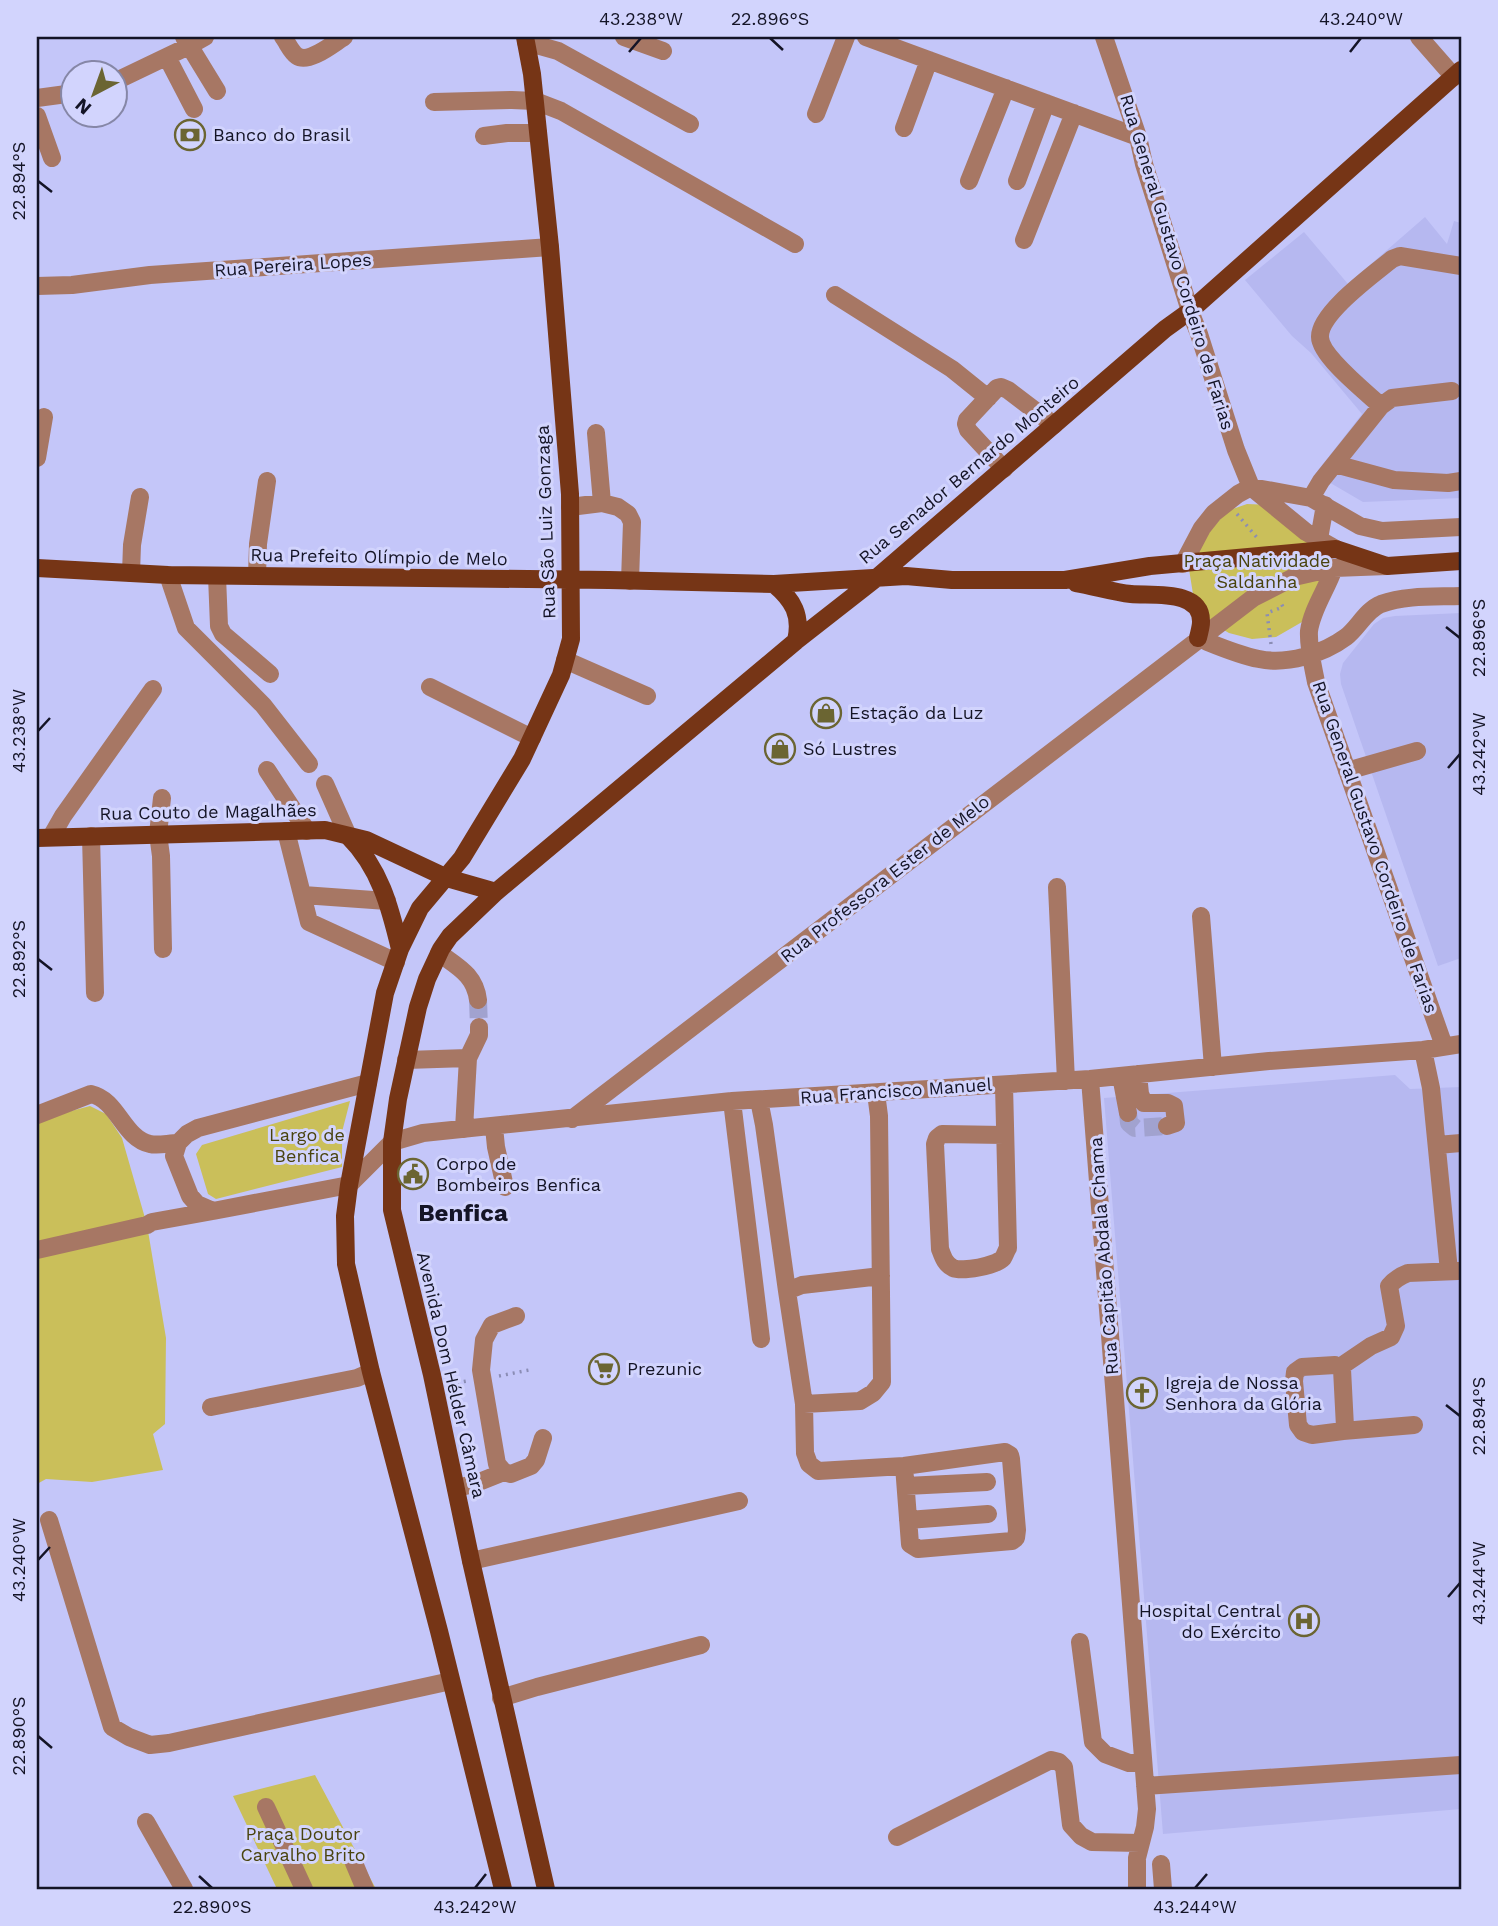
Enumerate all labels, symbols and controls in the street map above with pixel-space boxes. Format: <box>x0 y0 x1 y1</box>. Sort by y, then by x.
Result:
text: 43.238°W <box>599 8 683 29</box>
text: 22.896°S <box>731 8 809 29</box>
text: 43.240°W <box>1319 8 1403 29</box>
north arrow <box>60 60 130 130</box>
street label: Rua General Gustavo Cordeiro de Farias <box>1116 91 1239 432</box>
text: N <box>70 93 96 120</box>
bank icon: Banco do Brasil <box>173 118 207 152</box>
place label: Banco do Brasil <box>213 124 351 145</box>
text: 22.894°S <box>8 142 29 220</box>
street label: Rua Pereira Lopes <box>214 249 372 280</box>
street label: Rua Senador Bernardo Monteiro <box>854 371 1083 568</box>
street label: Rua São Luiz Gonzaga <box>532 425 559 619</box>
street label: Rua Prefeito Olímpio de Melo <box>250 544 508 569</box>
park label: Praça Natividade Saldanha <box>1184 550 1330 592</box>
text: 22.896°S <box>1468 599 1489 677</box>
street label: Rua General Gustavo Cordeiro de Farias <box>1309 678 1442 1016</box>
text: 43.238°W <box>8 689 29 773</box>
shop icon: Estação da Luz <box>809 696 843 730</box>
place label: Estação da Luz <box>849 702 983 723</box>
text: 43.242°W <box>1468 712 1489 796</box>
shop icon: Só Lustres <box>763 732 797 766</box>
place label: Só Lustres <box>803 738 897 759</box>
street label: Rua Professora Ester de Melo <box>776 791 993 967</box>
street label: Rua Couto de Magalhães <box>99 799 317 824</box>
text: 22.892°S <box>8 920 29 998</box>
street label: Rua Francisco Manuel <box>799 1073 993 1108</box>
park label: Largo de Benfica <box>269 1124 345 1166</box>
street label: Rua Capitão Abdala Chama <box>1085 1136 1122 1376</box>
place label: Corpo de Bombeiros Benfica <box>436 1153 601 1195</box>
public building icon: Corpo de Bombeiros Benfica <box>396 1157 430 1191</box>
district label: Benfica <box>418 1199 508 1227</box>
street label: Avenida Dom Hélder Câmara <box>413 1250 490 1500</box>
supermarket icon: Prezunic <box>587 1352 621 1386</box>
place label: Prezunic <box>627 1358 702 1379</box>
place label: Igreja de Nossa Senhora da Glória <box>1165 1372 1322 1414</box>
church icon: Igreja de Nossa Senhora da Glória <box>1125 1376 1159 1410</box>
text: 22.894°S <box>1468 1377 1489 1455</box>
text: 43.240°W <box>8 1518 29 1602</box>
text: 43.244°W <box>1468 1541 1489 1625</box>
place label: Hospital Central do Exército <box>1139 1600 1281 1642</box>
hospital icon: Hospital Central do Exército <box>1287 1604 1321 1638</box>
text: 22.890°S <box>8 1697 29 1775</box>
park label: Praça Doutor Carvalho Brito <box>240 1823 366 1865</box>
text: 22.890°S <box>173 1896 251 1917</box>
text: 43.242°W <box>433 1896 517 1917</box>
text: 43.244°W <box>1153 1896 1237 1917</box>

